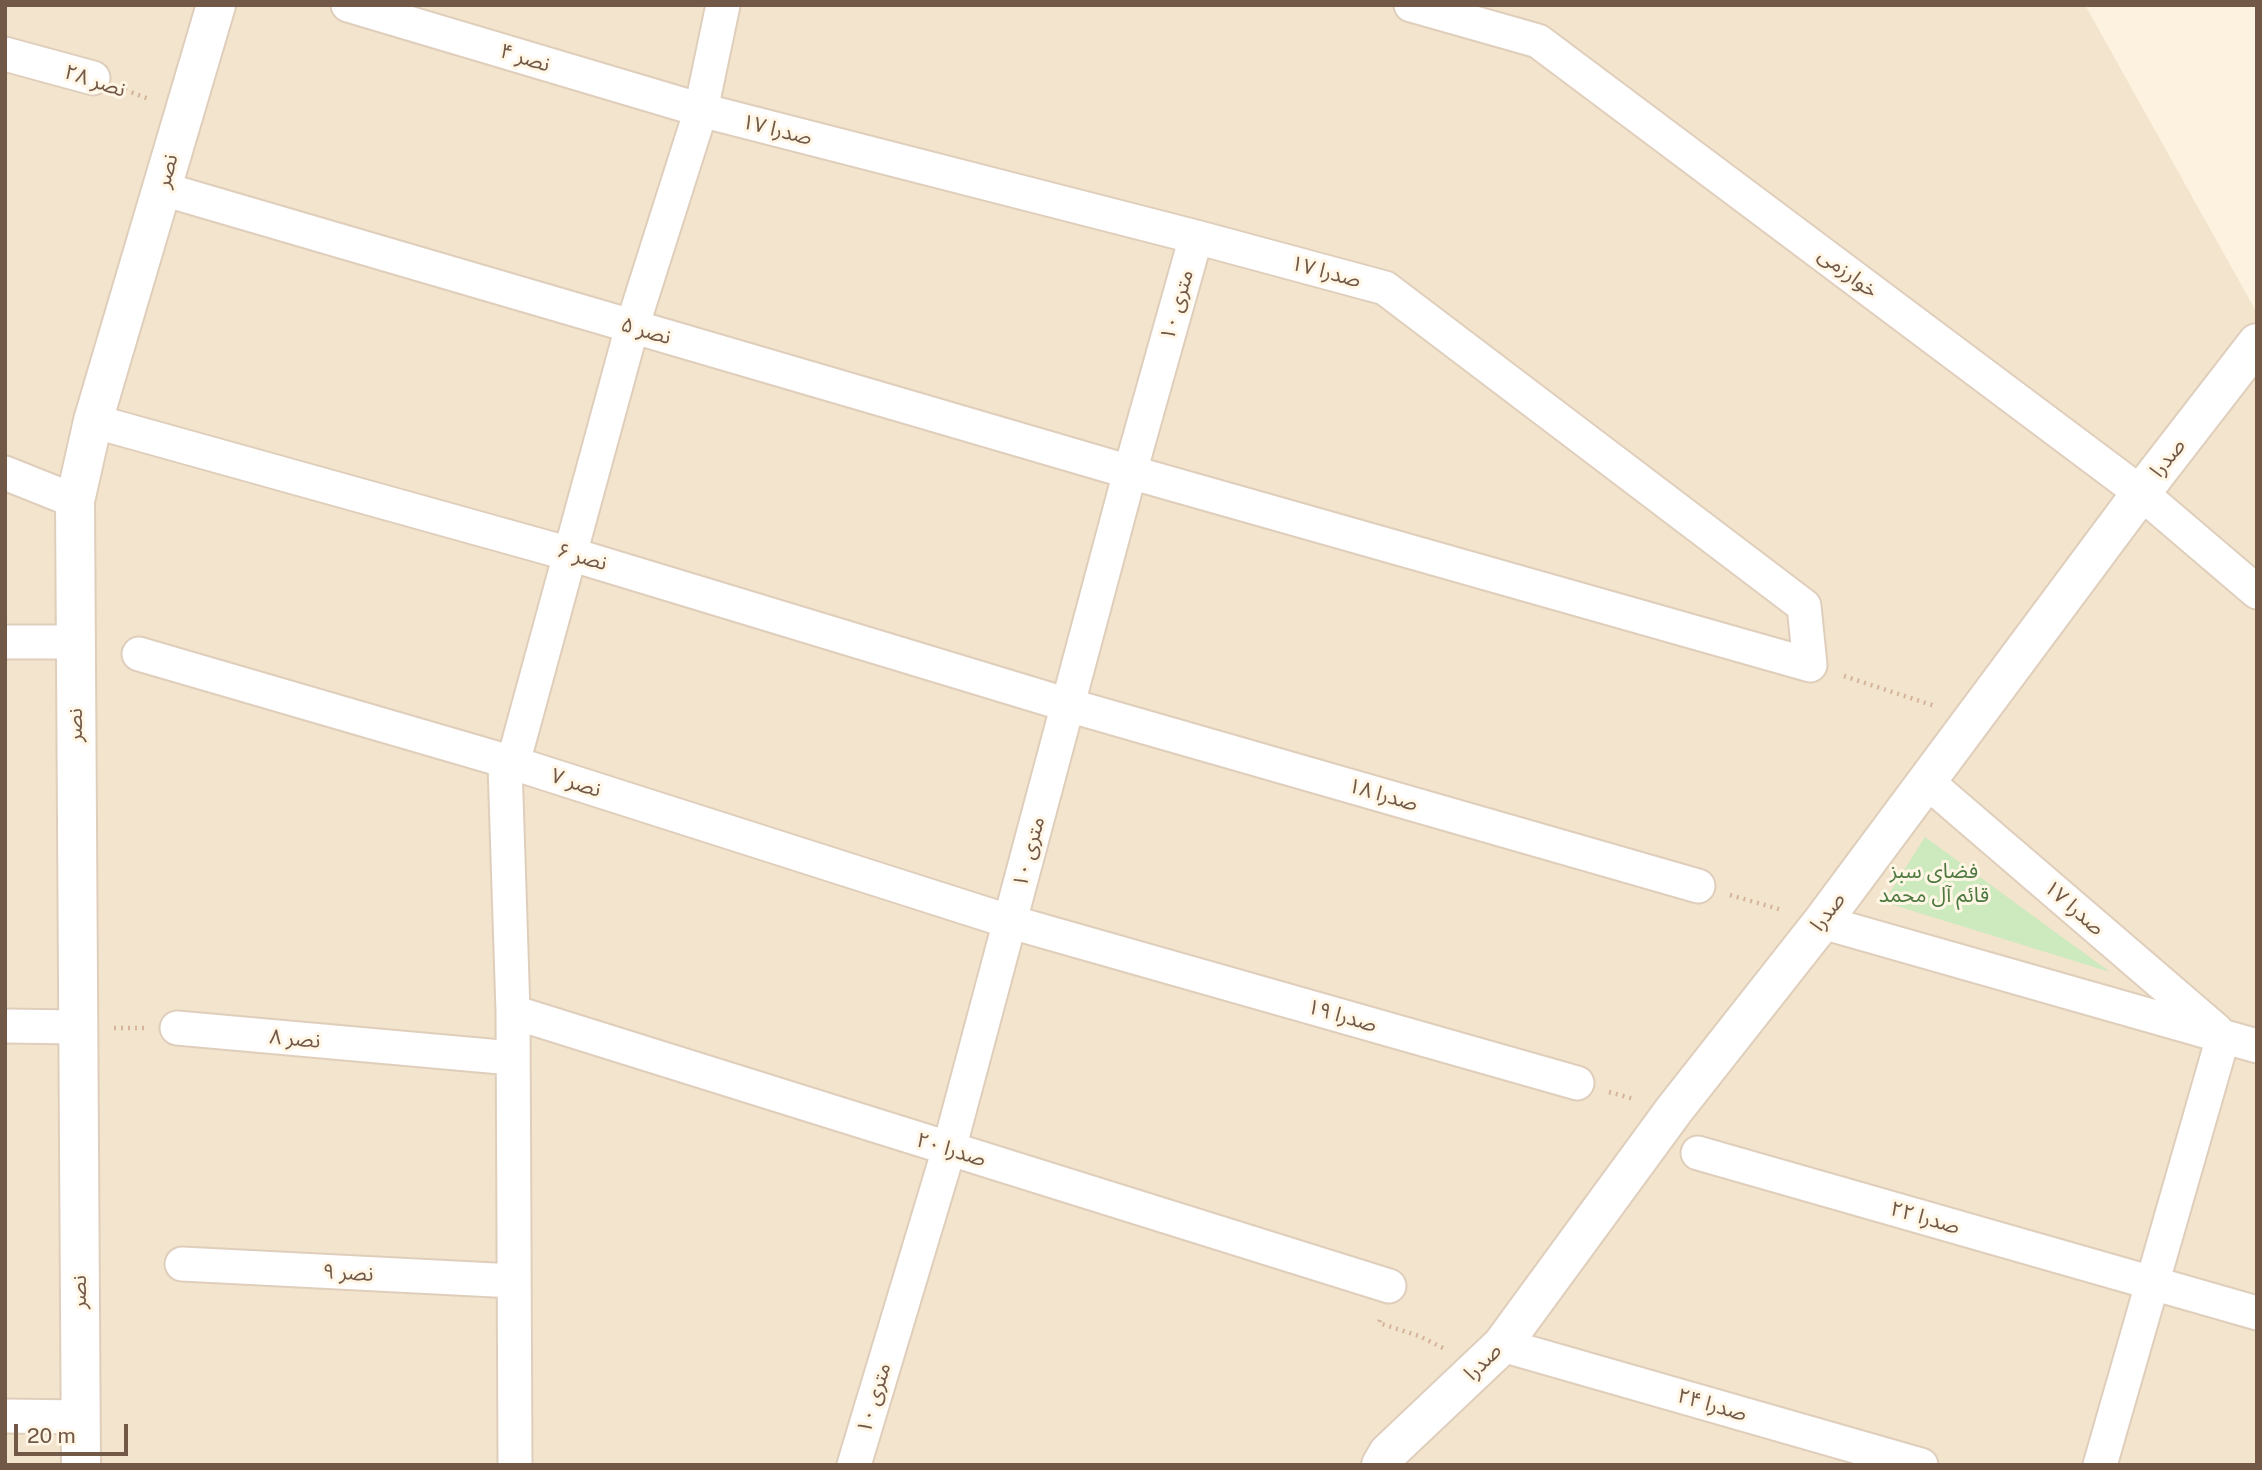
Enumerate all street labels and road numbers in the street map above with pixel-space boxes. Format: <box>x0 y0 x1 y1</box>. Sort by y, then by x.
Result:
street label: نصر ۴ <box>497 38 553 78</box>
street label: نصر ۲۸ <box>61 59 129 103</box>
street label: صدرا ۱۷ <box>739 109 815 151</box>
street label: نصر <box>150 151 184 191</box>
street label: خوارزمی <box>1813 242 1883 304</box>
street label: صدرا ۱۷ <box>1288 251 1364 293</box>
street label: ۱۰ متری <box>1155 267 1199 343</box>
street label: نصر ۵ <box>618 312 674 350</box>
street label: صدرا <box>2145 434 2191 482</box>
street label: نصر ۶ <box>554 538 610 576</box>
street label: نصر <box>63 708 89 742</box>
street label: نصر ۷ <box>548 763 604 803</box>
street label: صدرا ۱۸ <box>1345 773 1421 817</box>
street label: ۱۰ متری <box>1007 814 1051 890</box>
street label: صدرا ۱۷ <box>2039 875 2109 941</box>
street label: صدرا <box>1805 888 1851 936</box>
street label: صدرا ۱۹ <box>1304 994 1380 1038</box>
street label: نصر ۸ <box>268 1024 322 1054</box>
street label: صدرا ۲۰ <box>913 1128 989 1172</box>
street label: صدرا ۲۲ <box>1887 1196 1963 1240</box>
street label: نصر ۹ <box>322 1259 374 1287</box>
street label: نصر <box>67 1275 93 1309</box>
street label: صدرا <box>1459 1338 1507 1386</box>
street label: ۱۰ متری <box>851 1360 897 1436</box>
street label: صدرا ۲۴ <box>1674 1383 1750 1427</box>

